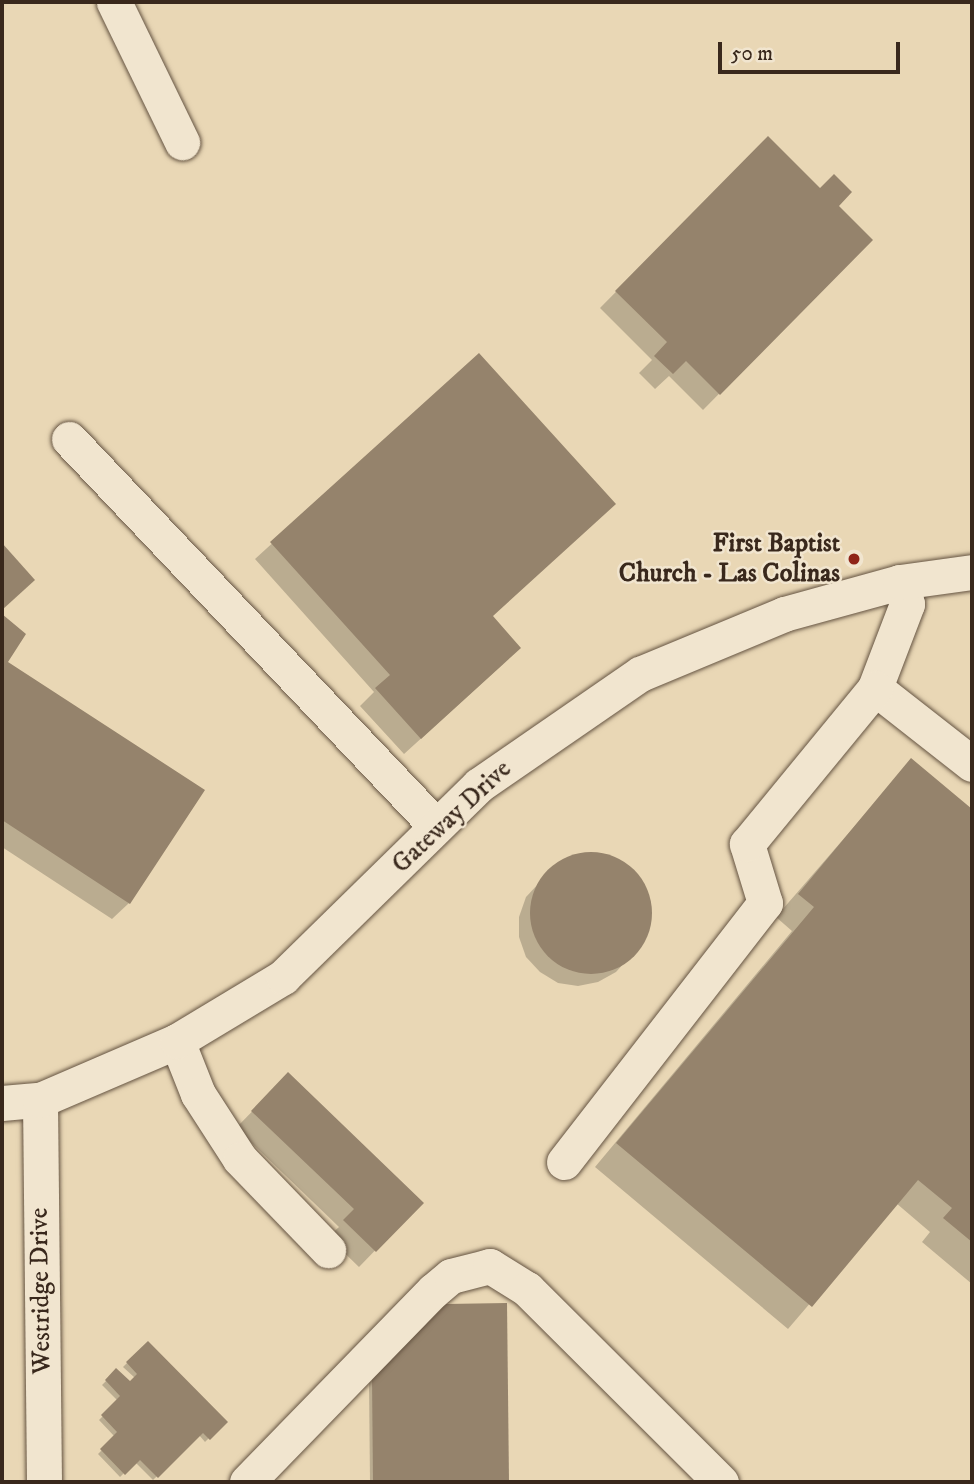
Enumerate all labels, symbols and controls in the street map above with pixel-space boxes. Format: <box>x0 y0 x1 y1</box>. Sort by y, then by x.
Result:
scale bar <box>722 28 904 72</box>
text: 50 m <box>731 41 773 67</box>
place label: First Baptist Church - Las Colinas <box>619 528 840 590</box>
marker: First Baptist Church - Las Colinas <box>846 551 862 567</box>
street label: Gateway Drive <box>386 754 518 880</box>
street label: Westridge Drive <box>24 1207 58 1375</box>

